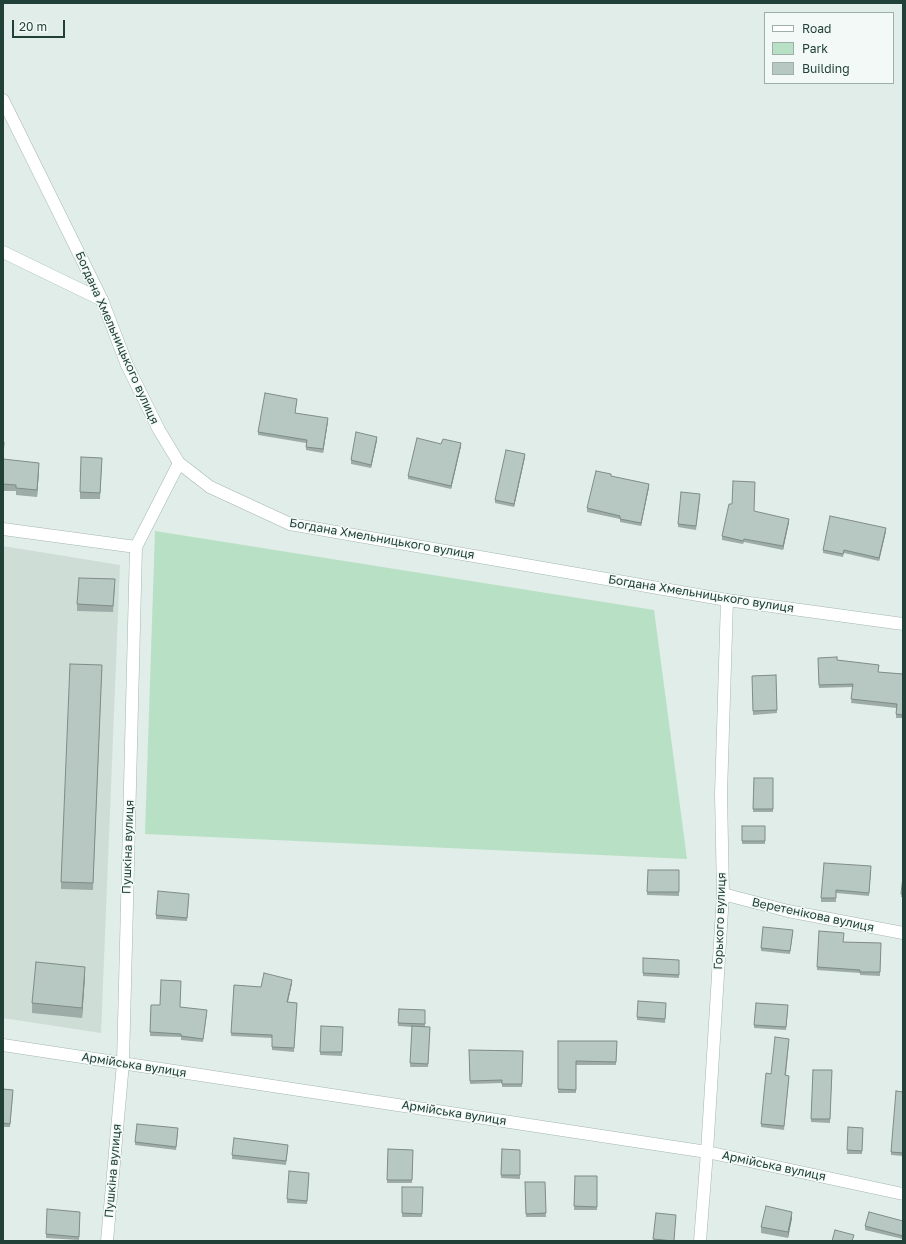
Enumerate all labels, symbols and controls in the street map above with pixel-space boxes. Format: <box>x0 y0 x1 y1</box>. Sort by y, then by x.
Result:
scale bar <box>14 12 67 38</box>
legend <box>764 12 894 84</box>
text: 20 m <box>19 19 47 34</box>
text: Road <box>802 21 831 36</box>
text: Park <box>802 41 828 56</box>
text: Building <box>802 61 850 76</box>
street label: Богдана Хмельницького вулиця <box>72 249 162 427</box>
street label: Богдана Хмельницького вулиця <box>288 516 476 562</box>
street label: Богдана Хмельницького вулиця <box>607 572 795 616</box>
street label: Пушкіна вулиця <box>119 800 137 894</box>
street label: Горького вулиця <box>711 872 729 970</box>
street label: Веретенікова вулиця <box>751 895 875 935</box>
street label: Армійська вулиця <box>81 1050 187 1080</box>
street label: Армійська вулиця <box>401 1098 507 1128</box>
street label: Пушкіна вулиця <box>102 1123 124 1219</box>
street label: Армійська вулиця <box>721 1148 827 1184</box>

